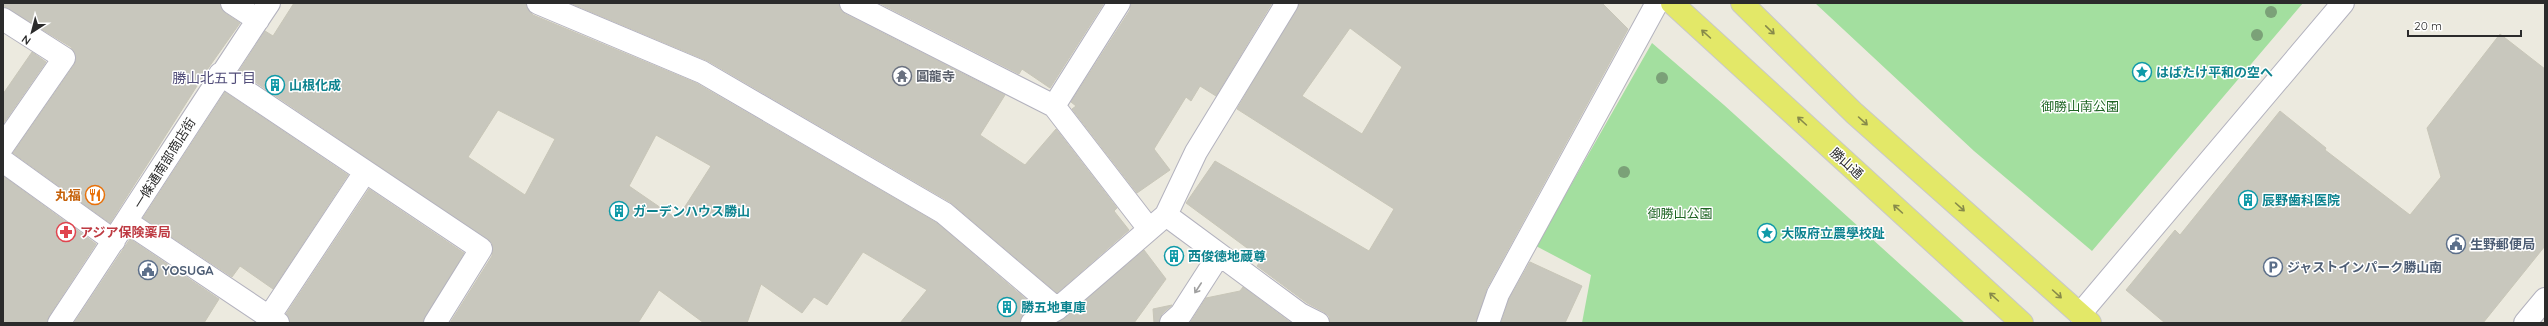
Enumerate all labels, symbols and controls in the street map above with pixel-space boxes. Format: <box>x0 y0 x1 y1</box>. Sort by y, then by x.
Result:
north arrow <box>12 12 52 52</box>
scale bar <box>2408 12 2521 38</box>
text: 20 m <box>2414 18 2442 33</box>
one-way arrow <box>1765 25 1775 35</box>
one-way arrow <box>1701 30 1711 39</box>
text: N <box>19 32 34 48</box>
place icon: はばたけ平和の空へ <box>2131 61 2153 83</box>
place label: はばたけ平和の空へ <box>2156 64 2273 80</box>
temple icon: 圓龍寺 <box>891 65 913 87</box>
place label: 圓龍寺 <box>916 68 955 84</box>
district label: 勝山北五丁目 <box>172 69 256 87</box>
building icon: 山根化成 <box>264 74 286 96</box>
place label: 山根化成 <box>289 77 341 93</box>
park label: 御勝山南公園 <box>2041 98 2119 114</box>
street label: 一條通南部商店街 <box>130 115 198 211</box>
one-way arrow <box>1858 116 1868 125</box>
one-way arrow <box>1796 117 1807 126</box>
street label: 勝山通 <box>1827 144 1867 182</box>
restaurant icon: 丸福 <box>84 184 106 206</box>
place label: 丸福 <box>55 187 81 203</box>
building icon: 辰野歯科医院 <box>2237 189 2259 211</box>
place label: 辰野歯科医院 <box>2262 192 2340 208</box>
building icon: ガーデンハウス勝山 <box>608 200 630 222</box>
place label: ガーデンハウス勝山 <box>633 203 750 219</box>
one-way arrow <box>1955 203 1965 212</box>
park label: 御勝山公園 <box>1647 205 1713 221</box>
one-way arrow <box>1893 205 1903 214</box>
pharmacy icon: アジア保険薬局 <box>55 221 77 243</box>
place icon: 大阪府立農學校趾 <box>1756 222 1778 244</box>
place label: アジア保険薬局 <box>80 224 170 240</box>
place label: 大阪府立農學校趾 <box>1781 225 1885 241</box>
public building icon: 生野郵便局 <box>2445 233 2467 255</box>
place label: 生野郵便局 <box>2470 236 2535 252</box>
building icon: 西俊徳地蔵尊 <box>1163 245 1185 267</box>
place label: 西俊徳地蔵尊 <box>1188 248 1266 264</box>
parking icon: ジャストインパーク勝山南 <box>2262 256 2284 278</box>
public building icon: YOSUGA <box>137 259 159 281</box>
place label: ジャストインパーク勝山南 <box>2287 259 2442 275</box>
place label: YOSUGA <box>162 262 214 278</box>
one-way arrow <box>1194 282 1202 293</box>
one-way arrow <box>2052 289 2062 298</box>
one-way arrow <box>1989 292 1999 301</box>
building icon: 勝五地車庫 <box>996 296 1018 318</box>
place label: 勝五地車庫 <box>1021 299 1086 315</box>

